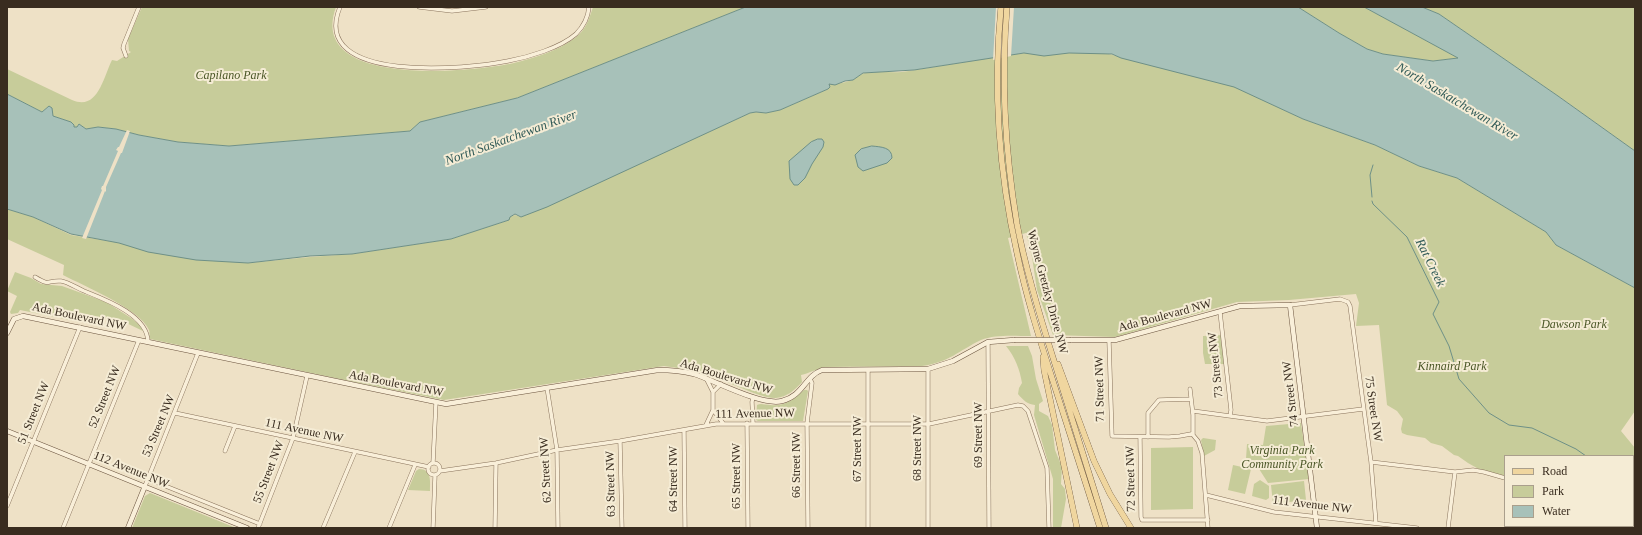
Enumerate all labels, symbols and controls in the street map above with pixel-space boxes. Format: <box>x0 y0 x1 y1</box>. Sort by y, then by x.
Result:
water label: North Saskatchewan River <box>1394 60 1520 144</box>
park label: Capilano Park <box>196 69 266 83</box>
water label: North Saskatchewan River <box>443 107 579 169</box>
street label: Wayne Gretzky Drive NW <box>1023 228 1071 356</box>
water label: Rat Creek <box>1412 236 1448 290</box>
street label: Ada Boulevard NW <box>1117 297 1213 335</box>
street label: Ada Boulevard NW <box>31 300 127 334</box>
park label: Dawson Park <box>1541 318 1607 332</box>
street label: 73 Street NW <box>1205 331 1227 399</box>
street label: Ada Boulevard NW <box>678 356 774 398</box>
street label: 71 Street NW <box>1092 356 1108 422</box>
street label: 74 Street NW <box>1280 360 1302 428</box>
park label: Kinnaird Park <box>1417 360 1487 374</box>
street label: 52 Street NW <box>86 364 124 430</box>
street label: Ada Boulevard NW <box>348 368 444 400</box>
street label: 75 Street NW <box>1361 375 1385 443</box>
street label: 51 Street NW <box>15 380 53 446</box>
street label: 53 Street NW <box>139 393 179 459</box>
street label: 69 Street NW <box>972 402 986 468</box>
street label: 111 Avenue NW <box>715 406 795 422</box>
street label: 68 Street NW <box>911 415 925 481</box>
street label: 111 Avenue NW <box>264 416 344 446</box>
street label: 67 Street NW <box>851 416 865 482</box>
street label: 66 Street NW <box>790 432 804 498</box>
street label: 62 Street NW <box>537 437 555 503</box>
street label: 55 Street NW <box>250 439 288 505</box>
street label: 65 Street NW <box>730 443 744 509</box>
park label: Virginia Park Community Park <box>1241 444 1323 472</box>
street label: 64 Street NW <box>667 446 681 512</box>
street label: 72 Street NW <box>1123 446 1139 512</box>
street label: 112 Avenue NW <box>91 448 171 492</box>
street label: 63 Street NW <box>603 451 619 517</box>
legend <box>1504 455 1634 527</box>
text: Road <box>1542 464 1567 478</box>
text: Park <box>1542 484 1564 498</box>
street label: 111 Avenue NW <box>1272 493 1352 517</box>
text: Water <box>1542 504 1570 518</box>

